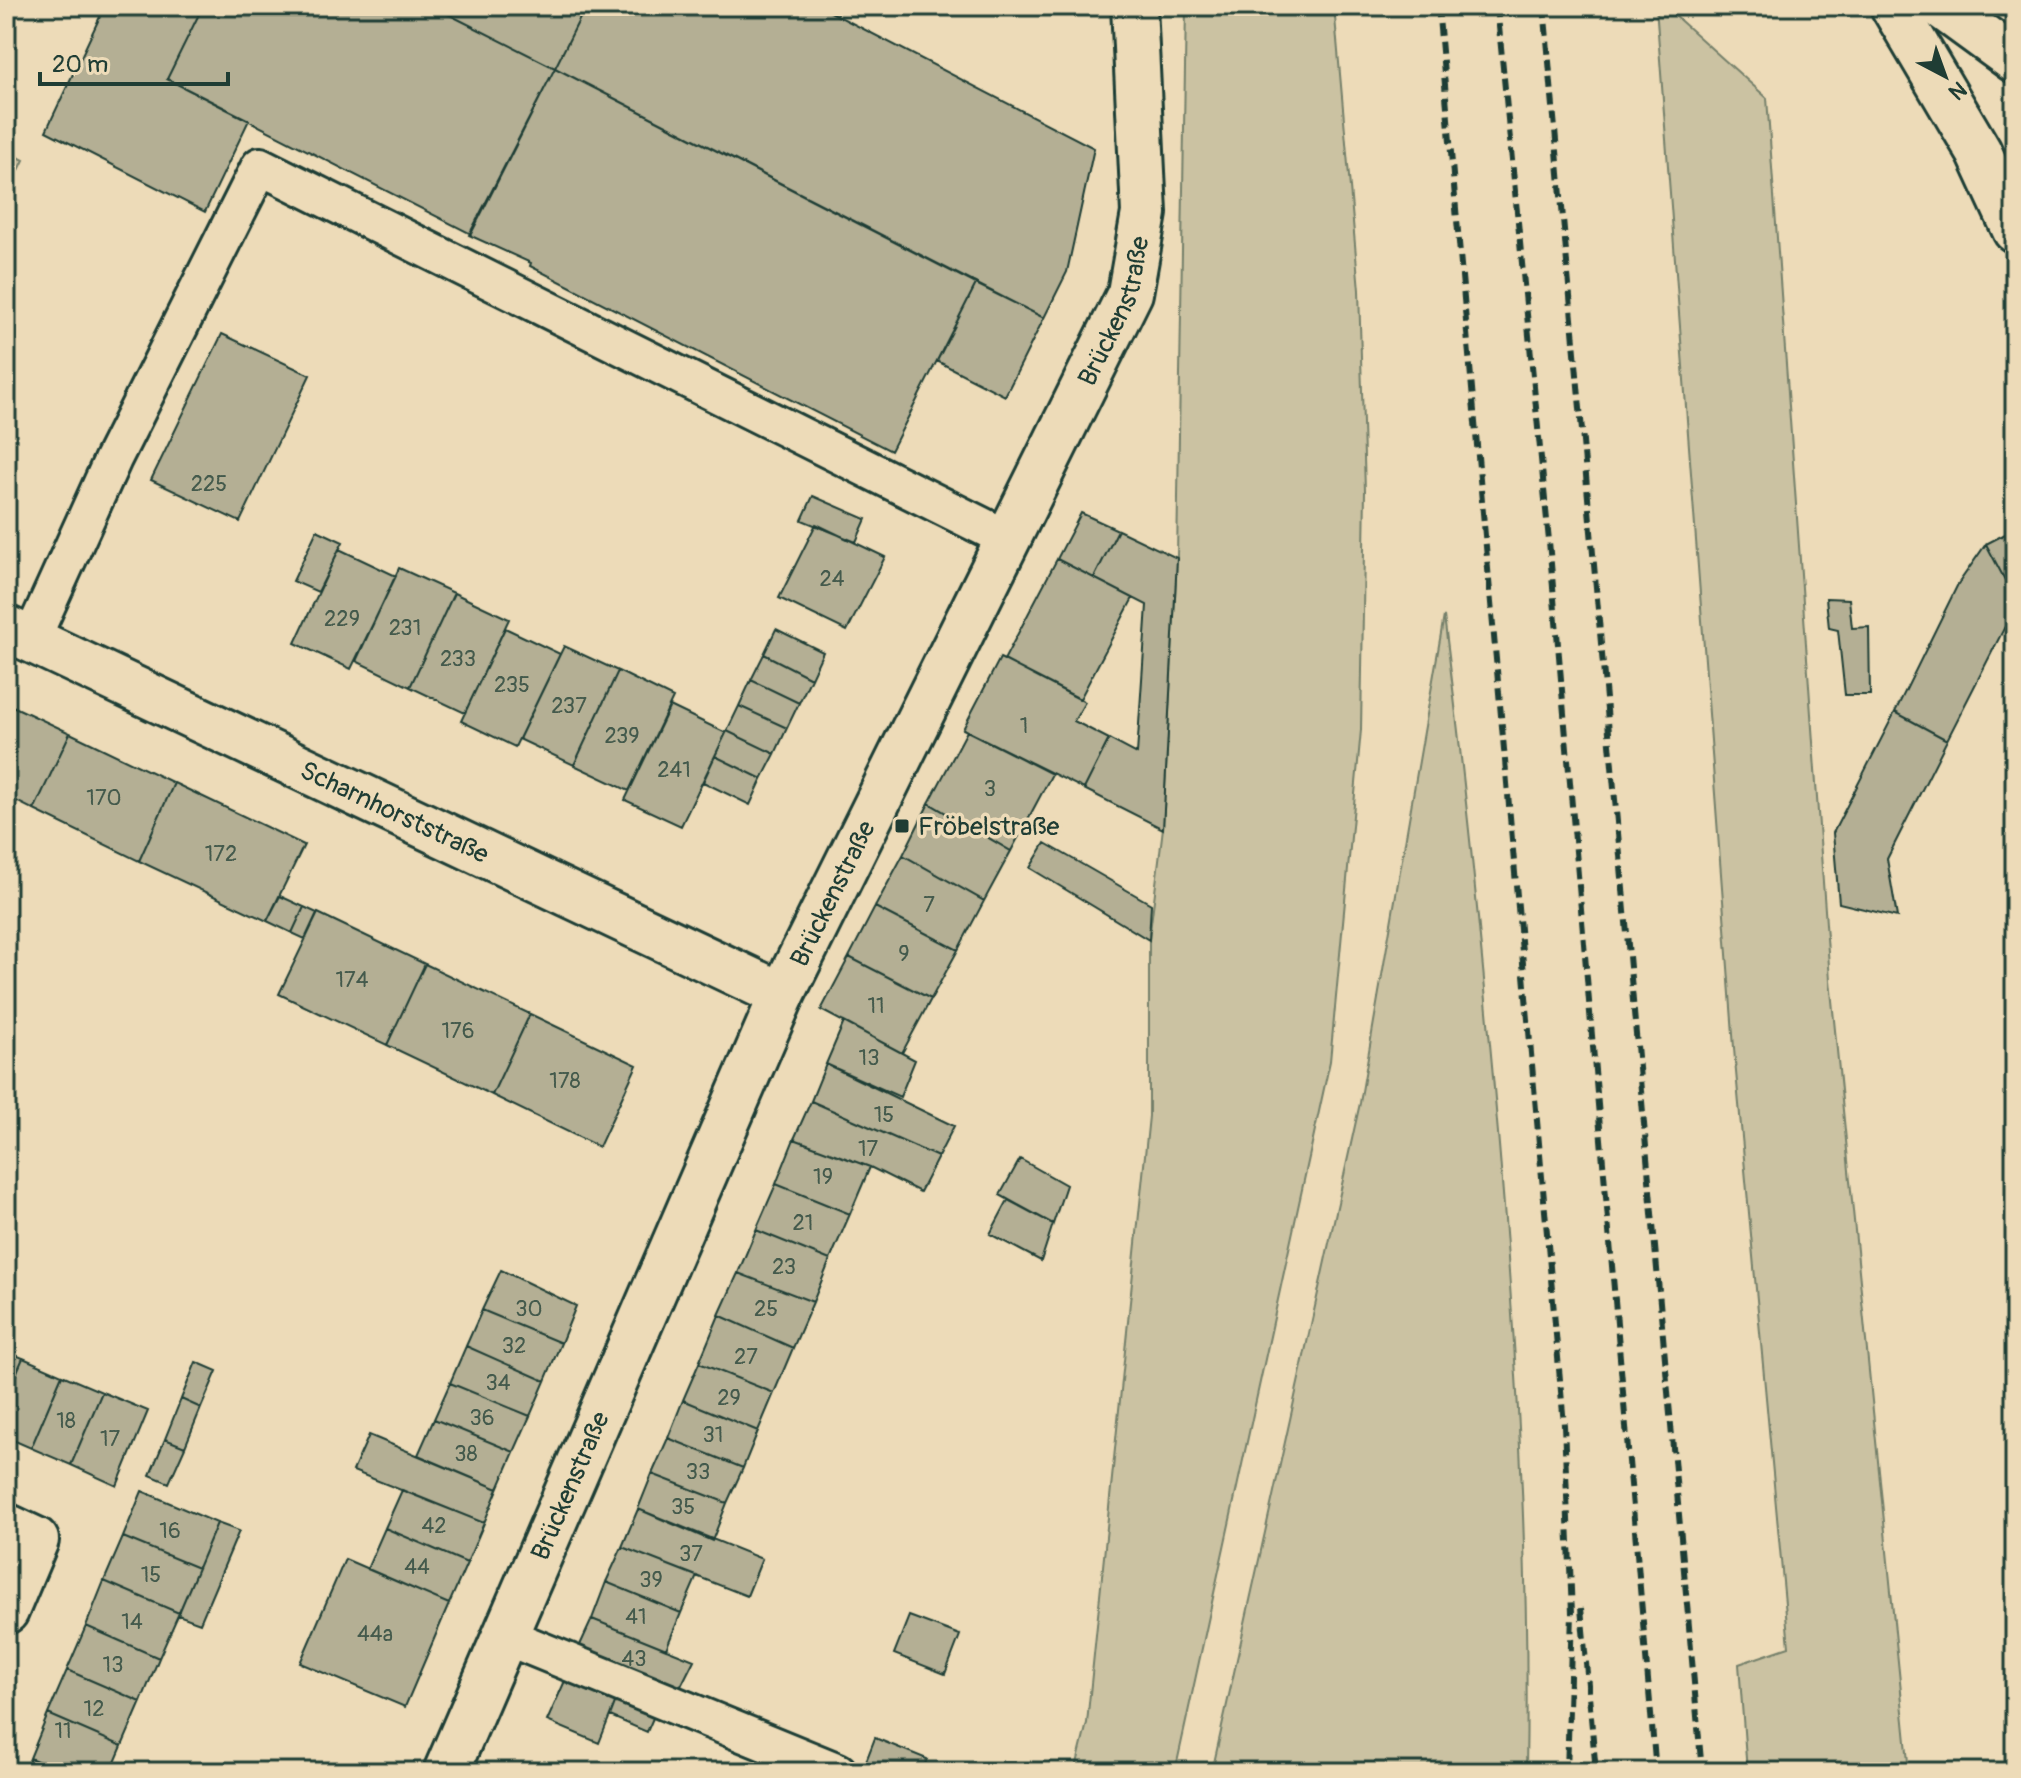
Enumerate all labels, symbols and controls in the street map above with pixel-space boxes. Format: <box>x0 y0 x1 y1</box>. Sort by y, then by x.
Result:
scale bar <box>40 36 228 86</box>
north arrow <box>1905 36 1985 116</box>
text: 20 m <box>52 50 108 79</box>
text: N <box>1943 75 1972 106</box>
street label: Brückenstraße <box>1072 234 1157 391</box>
house number: 225 <box>191 470 227 498</box>
house number: 24 <box>819 565 845 593</box>
house number: 229 <box>324 605 360 633</box>
house number: 231 <box>389 614 421 642</box>
house number: 233 <box>440 645 476 673</box>
house number: 235 <box>494 671 530 699</box>
house number: 237 <box>551 692 587 720</box>
house number: 1 <box>1020 712 1028 740</box>
house number: 239 <box>604 722 640 750</box>
street label: Scharnhorststraße <box>295 755 494 871</box>
house number: 241 <box>657 756 691 784</box>
house number: 3 <box>984 775 996 803</box>
house number: 170 <box>86 784 122 812</box>
place label: Fröbelstraße <box>918 811 1060 843</box>
street label: Brückenstraße <box>784 815 883 972</box>
marker: Fröbelstraße <box>893 817 911 835</box>
house number: 172 <box>205 840 237 868</box>
house number: 7 <box>923 891 935 919</box>
house number: 9 <box>898 940 910 968</box>
house number: 174 <box>335 966 369 994</box>
house number: 11 <box>867 992 885 1020</box>
house number: 176 <box>441 1017 475 1045</box>
house number: 13 <box>859 1044 879 1072</box>
house number: 178 <box>549 1067 581 1095</box>
house number: 15 <box>874 1101 894 1129</box>
house number: 17 <box>858 1135 878 1163</box>
house number: 19 <box>813 1163 833 1191</box>
house number: 21 <box>793 1209 813 1237</box>
house number: 23 <box>772 1253 796 1281</box>
house number: 30 <box>515 1295 543 1323</box>
house number: 25 <box>754 1295 778 1323</box>
house number: 32 <box>502 1332 526 1360</box>
house number: 27 <box>734 1343 758 1371</box>
house number: 34 <box>485 1369 511 1397</box>
house number: 29 <box>717 1384 741 1412</box>
house number: 36 <box>469 1404 495 1432</box>
house number: 18 <box>56 1407 76 1435</box>
street label: Brückenstraße <box>525 1407 617 1565</box>
house number: 31 <box>703 1421 723 1449</box>
house number: 17 <box>100 1425 120 1453</box>
house number: 38 <box>454 1440 478 1468</box>
house number: 33 <box>686 1458 710 1486</box>
house number: 35 <box>671 1493 695 1521</box>
house number: 42 <box>421 1512 447 1540</box>
house number: 16 <box>159 1517 181 1545</box>
house number: 37 <box>679 1540 703 1568</box>
house number: 44 <box>404 1553 430 1581</box>
house number: 15 <box>141 1561 161 1589</box>
house number: 39 <box>639 1566 663 1594</box>
house number: 41 <box>625 1603 647 1631</box>
house number: 14 <box>121 1608 143 1636</box>
house number: 44a <box>357 1620 393 1648</box>
house number: 43 <box>621 1645 647 1673</box>
house number: 13 <box>103 1651 123 1679</box>
house number: 12 <box>84 1695 104 1723</box>
house number: 11 <box>54 1717 72 1745</box>

